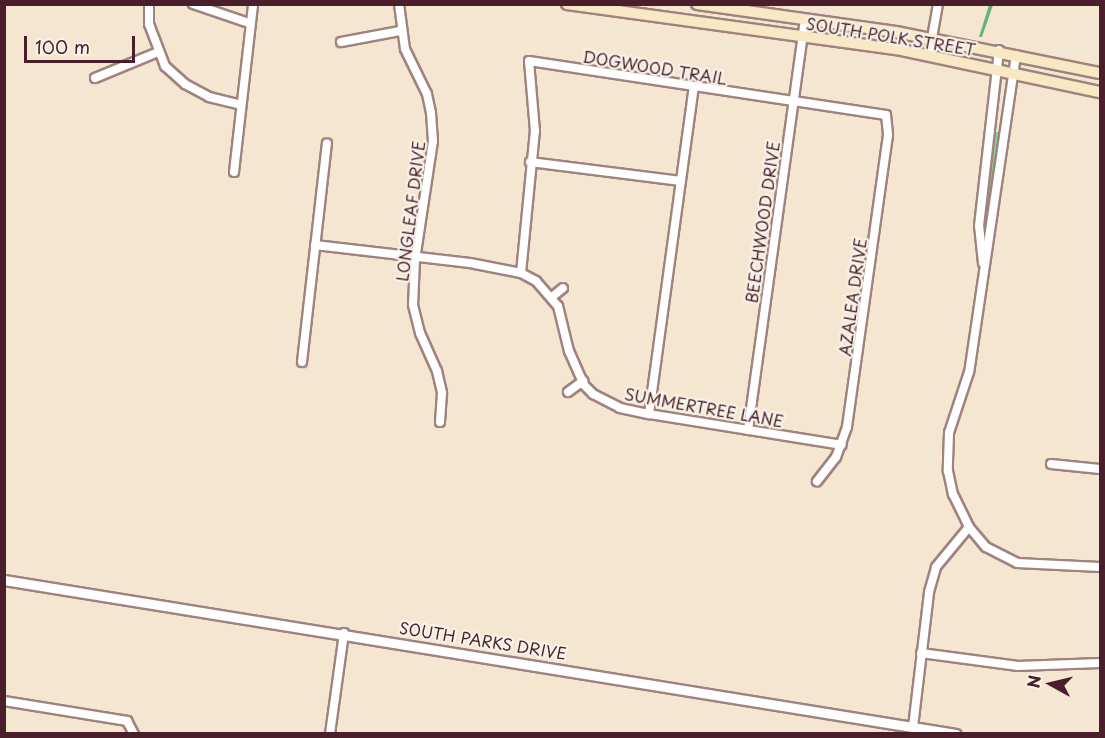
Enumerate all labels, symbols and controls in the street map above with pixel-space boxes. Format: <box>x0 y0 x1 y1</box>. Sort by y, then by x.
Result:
street label: SOUTH POLK STREET <box>804 13 978 59</box>
scale bar <box>27 24 138 62</box>
text: 100 m <box>35 33 90 60</box>
street label: DOGWOOD TRAIL <box>581 46 729 88</box>
street label: BEECHWOOD DRIVE <box>741 139 783 305</box>
street label: LONGLEAF DRIVE <box>392 140 428 282</box>
street label: AZALEA DRIVE <box>834 236 870 358</box>
street label: SUMMERTREE LANE <box>622 383 786 431</box>
street label: SOUTH PARKS DRIVE <box>397 617 569 663</box>
north arrow <box>1021 654 1081 714</box>
text: N <box>1020 674 1046 689</box>

